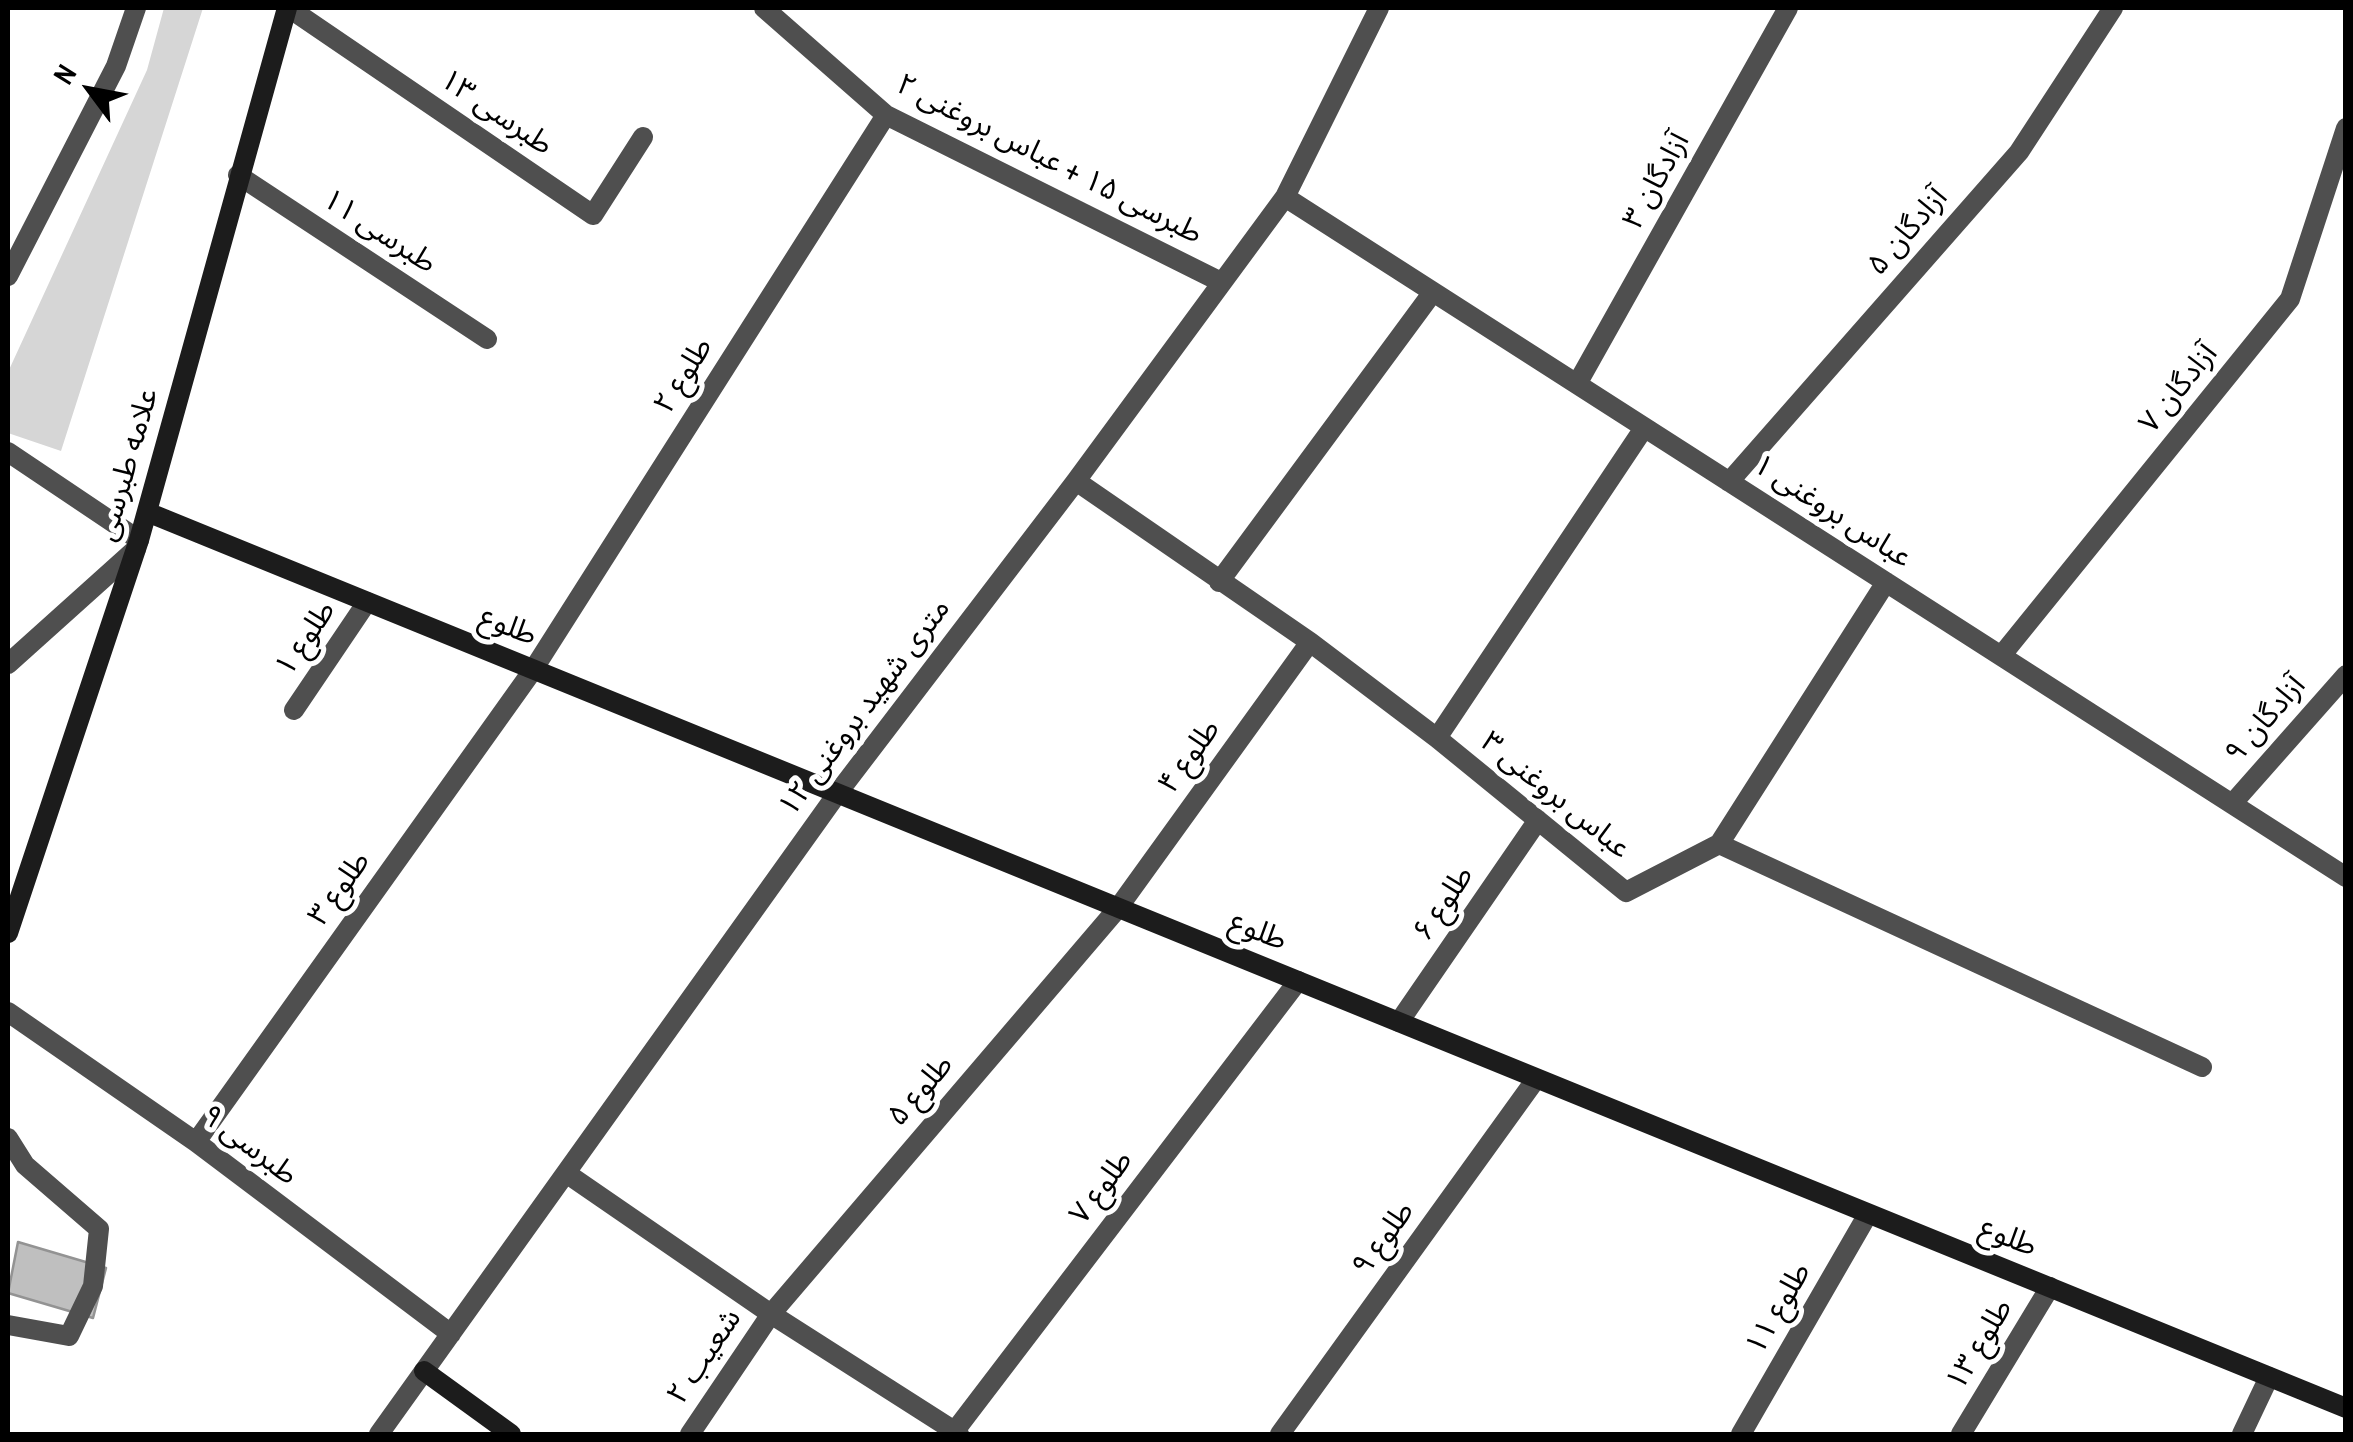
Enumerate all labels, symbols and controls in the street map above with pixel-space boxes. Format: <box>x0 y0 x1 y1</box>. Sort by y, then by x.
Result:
north arrow <box>40 40 140 140</box>
text: N <box>44 57 85 91</box>
street label: طبرسی ۱۳ <box>433 62 559 164</box>
street label: طبرسی ۱۵ + عباس بروغنی ۲ <box>890 67 1208 253</box>
street label: آزادگان ۳ <box>1616 127 1698 235</box>
street label: آزادگان ۵ <box>1860 181 1956 283</box>
street label: طبرسی ۱۱ <box>315 182 443 282</box>
street label: طلوع ۲ <box>647 331 721 421</box>
street label: آزادگان ۷ <box>2132 337 2226 441</box>
street label: علامه طبرسی <box>89 384 167 546</box>
street label: عباس بروغنی ۱ <box>1746 447 1918 577</box>
street label: ۱۲ متری شهید بروغنی <box>771 592 959 824</box>
street label: طلوع ۱ <box>268 595 344 683</box>
street label: طلوع <box>474 599 542 655</box>
street label: آزادگان ۹ <box>2218 669 2314 771</box>
street label: طلوع ۴ <box>1151 713 1229 801</box>
street label: عباس بروغنی ۳ <box>1473 725 1637 867</box>
street label: طلوع ۳ <box>301 845 379 933</box>
street label: طلوع ۶ <box>1406 860 1482 948</box>
street label: طلوع <box>1224 904 1292 960</box>
street label: طلوع ۵ <box>880 1048 962 1134</box>
street label: طبرسی ۹ <box>194 1098 304 1194</box>
street label: طلوع ۷ <box>1063 1144 1141 1232</box>
street label: طلوع ۹ <box>1345 1195 1423 1283</box>
street label: طلوع <box>1974 1210 2042 1266</box>
street label: طلوع ۱۱ <box>1738 1257 1820 1361</box>
street label: طلوع ۱۳ <box>1939 1293 2021 1397</box>
street label: شعیب ۲ <box>660 1303 750 1411</box>

